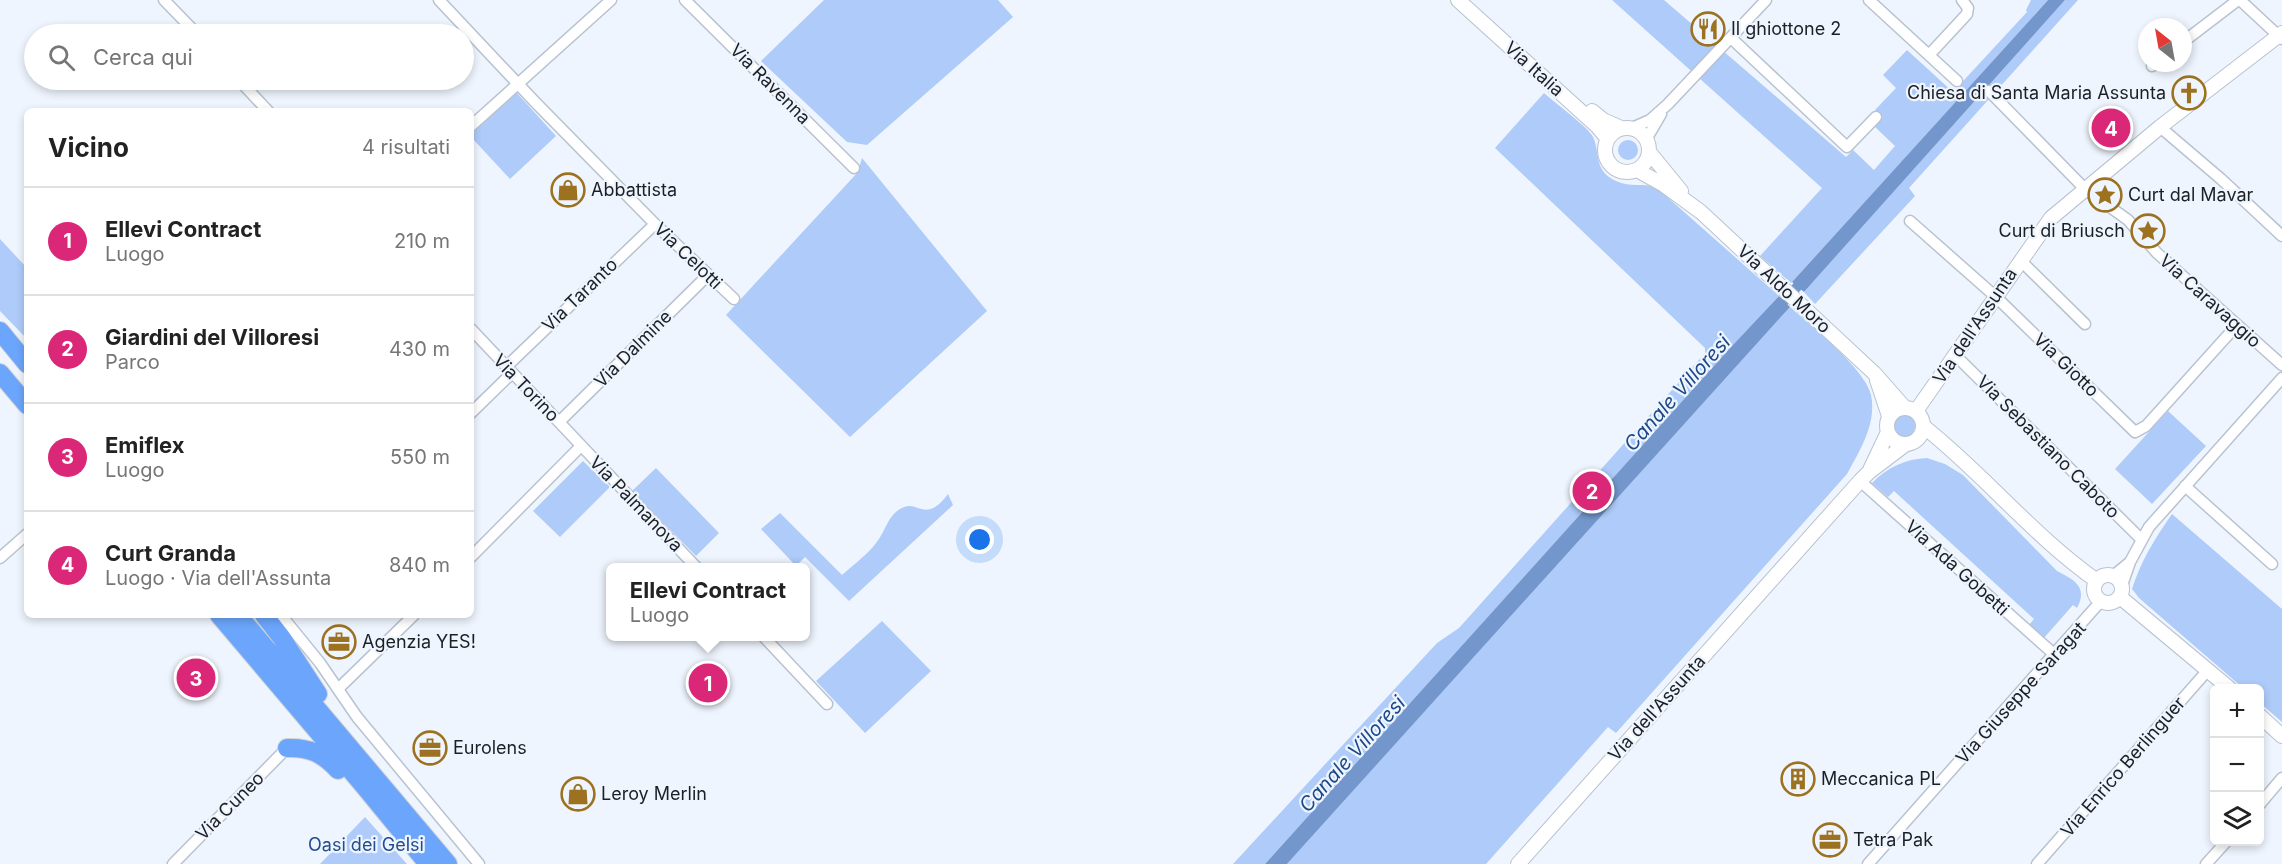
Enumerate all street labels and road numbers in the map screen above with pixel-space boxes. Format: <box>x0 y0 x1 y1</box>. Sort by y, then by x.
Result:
street label: Via Italia <box>1501 37 1568 101</box>
street label: Via Ravenna <box>726 39 815 128</box>
street label: Via Celotti <box>650 218 727 293</box>
street label: Via Aldo Moro <box>1733 240 1835 337</box>
street label: Via Caravaggio <box>2155 250 2265 352</box>
street label: Via Taranto <box>538 254 622 336</box>
street label: Via dell'Assunta <box>1928 264 2021 388</box>
street label: Via Dalmine <box>590 306 676 392</box>
street label: Via Giotto <box>2029 328 2103 401</box>
street label: Via Torino <box>489 349 564 426</box>
street label: Via Sebastiano Caboto <box>1973 371 2124 522</box>
street label: Via Palmanova <box>585 451 687 556</box>
street label: Via Ada Gobetti <box>1901 516 2013 620</box>
street label: Via Giuseppe Saragat <box>1951 617 2090 768</box>
street label: Via dell'Assunta <box>1604 650 1710 765</box>
street label: Via Enrico Berlinguer <box>2056 692 2189 841</box>
street label: Via Cuneo <box>191 767 268 844</box>

